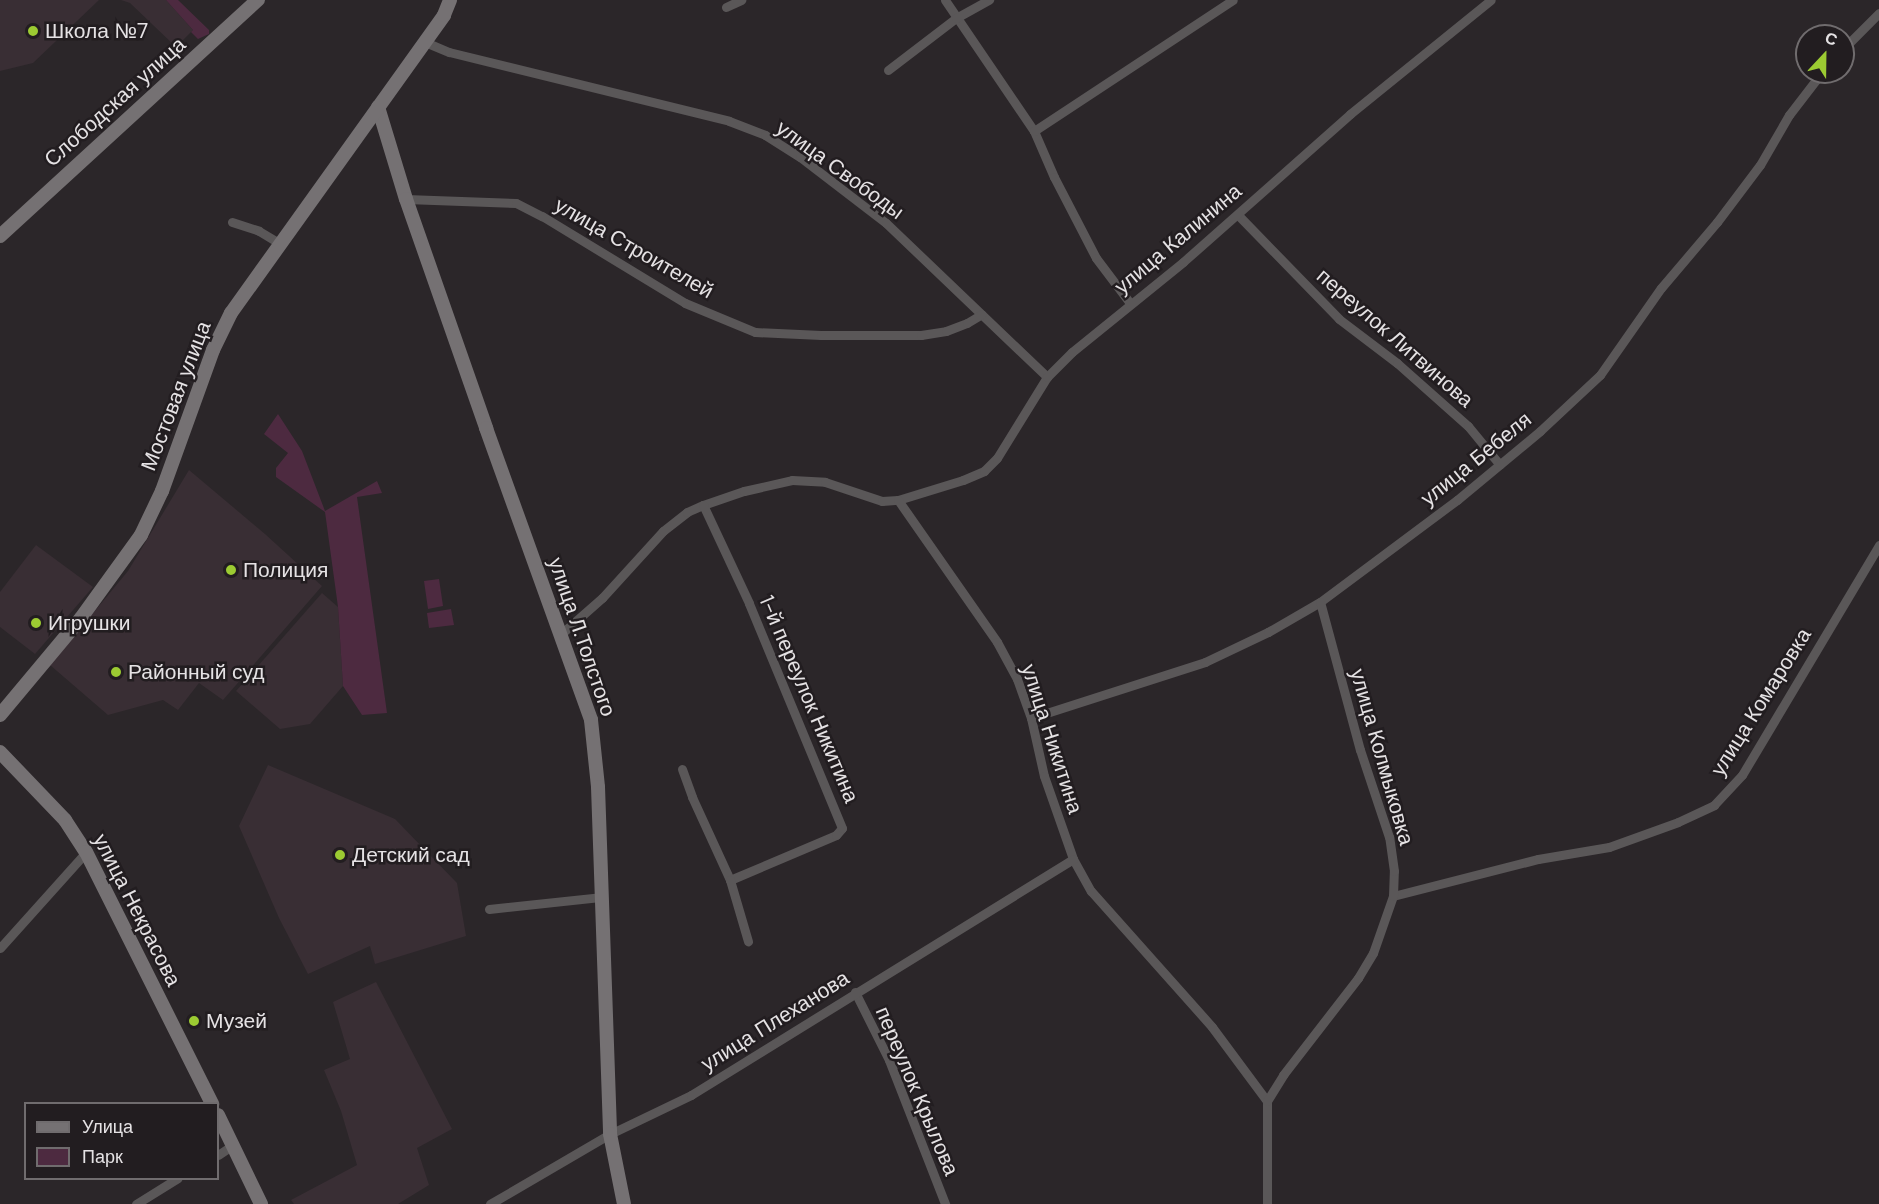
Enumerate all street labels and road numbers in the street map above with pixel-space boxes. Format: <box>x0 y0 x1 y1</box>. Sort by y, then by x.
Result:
street label: Слободская улица <box>39 32 191 172</box>
street label: улица Свободы <box>771 115 909 225</box>
street label: улица Калинина <box>1109 179 1247 299</box>
street label: улица Строителей <box>550 192 718 304</box>
street label: переулок Литвинова <box>1312 263 1478 413</box>
street label: Мостовая улица <box>136 318 216 474</box>
street label: улица Бебеля <box>1416 407 1536 511</box>
street label: улица Л.Толстого <box>543 554 621 720</box>
street label: 1-й переулок Никитина <box>754 592 864 806</box>
street label: улица Комаровка <box>1705 624 1817 780</box>
street label: улица Никитина <box>1016 661 1088 817</box>
street label: улица Колмыковка <box>1345 666 1419 848</box>
street label: улица Некрасова <box>88 830 186 990</box>
street label: улица Плеханова <box>696 965 854 1077</box>
street label: переулок Крылова <box>870 1003 964 1179</box>

